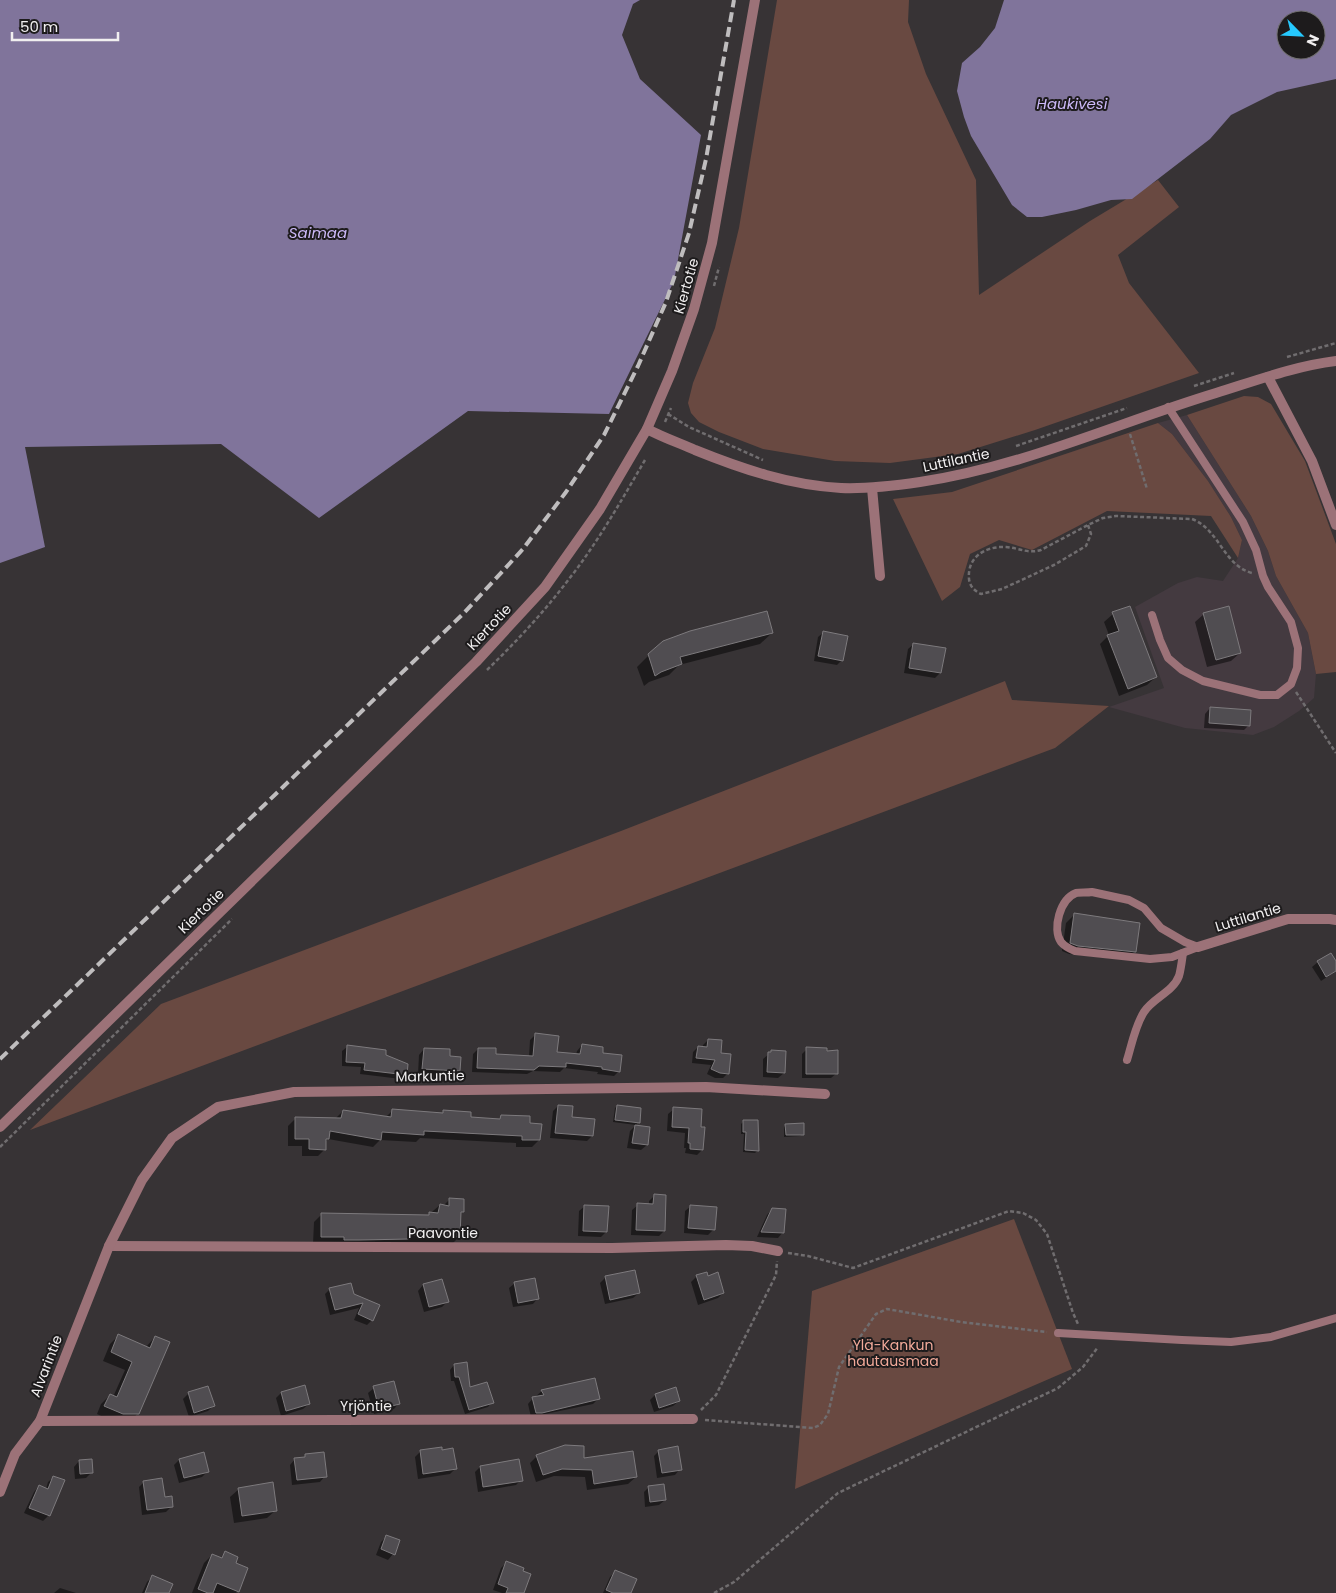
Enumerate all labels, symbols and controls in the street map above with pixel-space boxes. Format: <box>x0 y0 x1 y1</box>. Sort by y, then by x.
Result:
scale bar <box>12 10 119 42</box>
north arrow <box>1276 10 1326 60</box>
text: 50 m <box>20 16 58 37</box>
text: N <box>1302 31 1324 49</box>
water label: Haukivesi <box>1037 93 1108 114</box>
water label: Saimaa <box>289 222 347 243</box>
street label: Kiertotie <box>669 256 704 316</box>
street label: Luttilantie <box>921 443 992 477</box>
street label: Kiertotie <box>462 599 516 655</box>
street label: Kiertotie <box>174 884 229 938</box>
street label: Luttilantie <box>1213 897 1284 936</box>
street label: Markuntie <box>395 1065 465 1087</box>
street label: Paavontie <box>408 1223 478 1243</box>
street label: Alvarintie <box>25 1332 67 1400</box>
park label: Ylä-Kankun hautausmaa <box>847 1335 939 1371</box>
street label: Yrjöntie <box>340 1396 392 1416</box>

